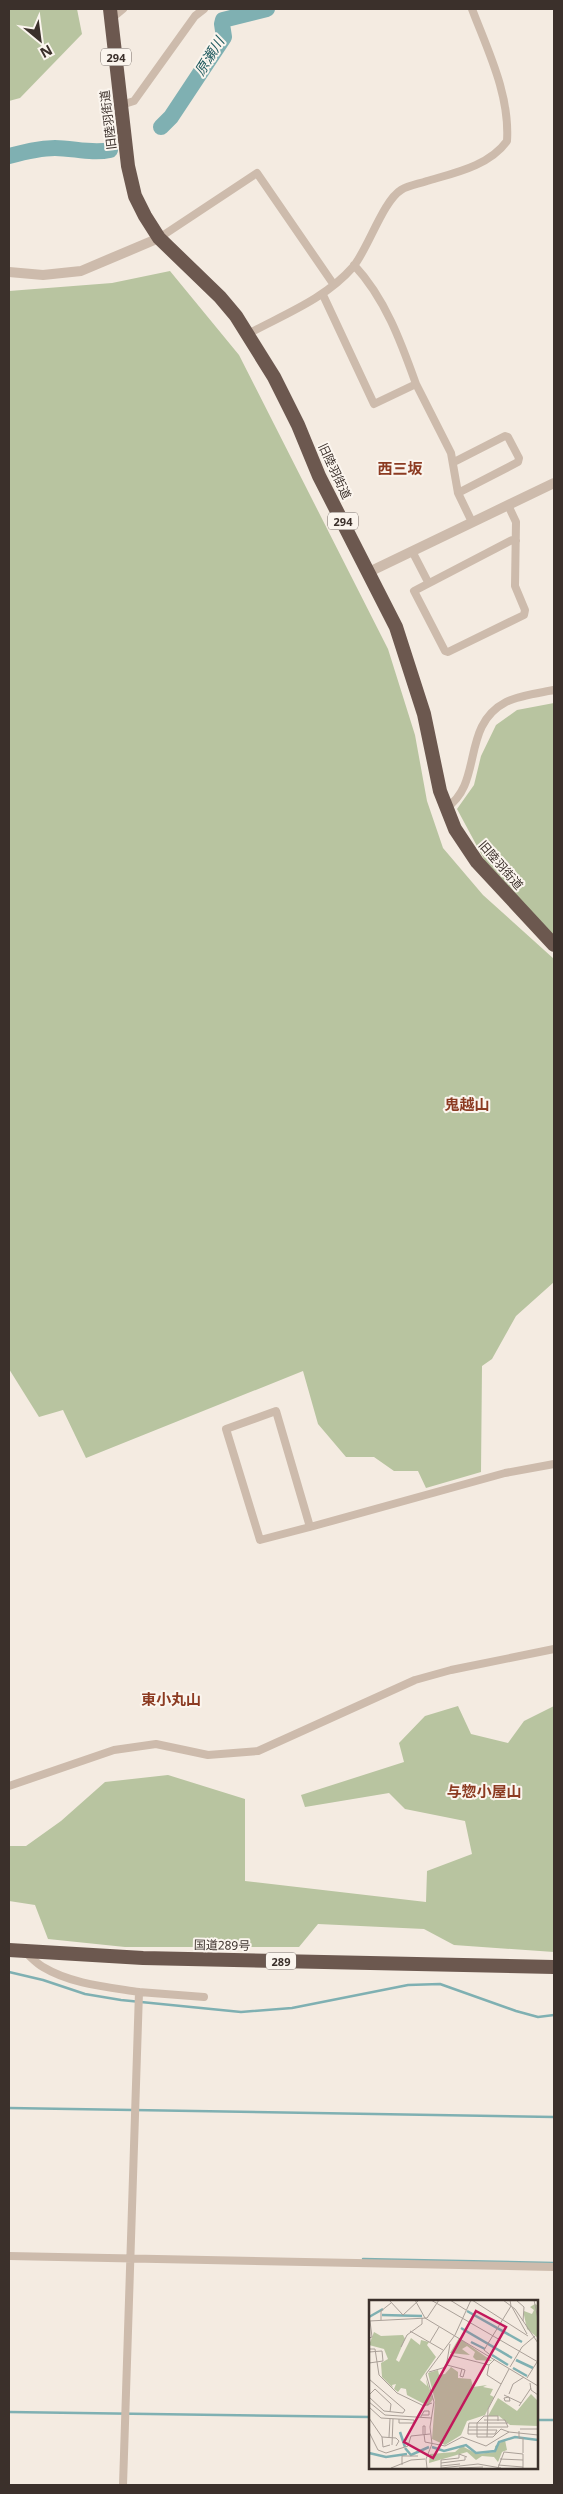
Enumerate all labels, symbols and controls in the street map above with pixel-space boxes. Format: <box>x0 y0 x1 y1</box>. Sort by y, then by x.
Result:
north arrow <box>15 15 65 65</box>
water label: 原瀬川 <box>190 31 229 79</box>
text: N <box>37 41 56 63</box>
road number: 294 <box>101 48 131 66</box>
street label: 旧陸羽街道 <box>96 89 120 151</box>
street label: 旧陸羽街道 <box>315 440 355 502</box>
district label: 西三坂 <box>377 458 423 478</box>
road number: 294 <box>328 512 358 530</box>
street label: 旧陸羽街道 <box>475 837 527 893</box>
district label: 鬼越山 <box>444 1094 490 1114</box>
district label: 東小丸山 <box>141 1689 201 1709</box>
district label: 与惣小屋山 <box>446 1781 522 1801</box>
street label: 国道289号 <box>194 1936 250 1954</box>
road number: 289 <box>266 1952 296 1970</box>
inset map <box>369 2300 538 2469</box>

